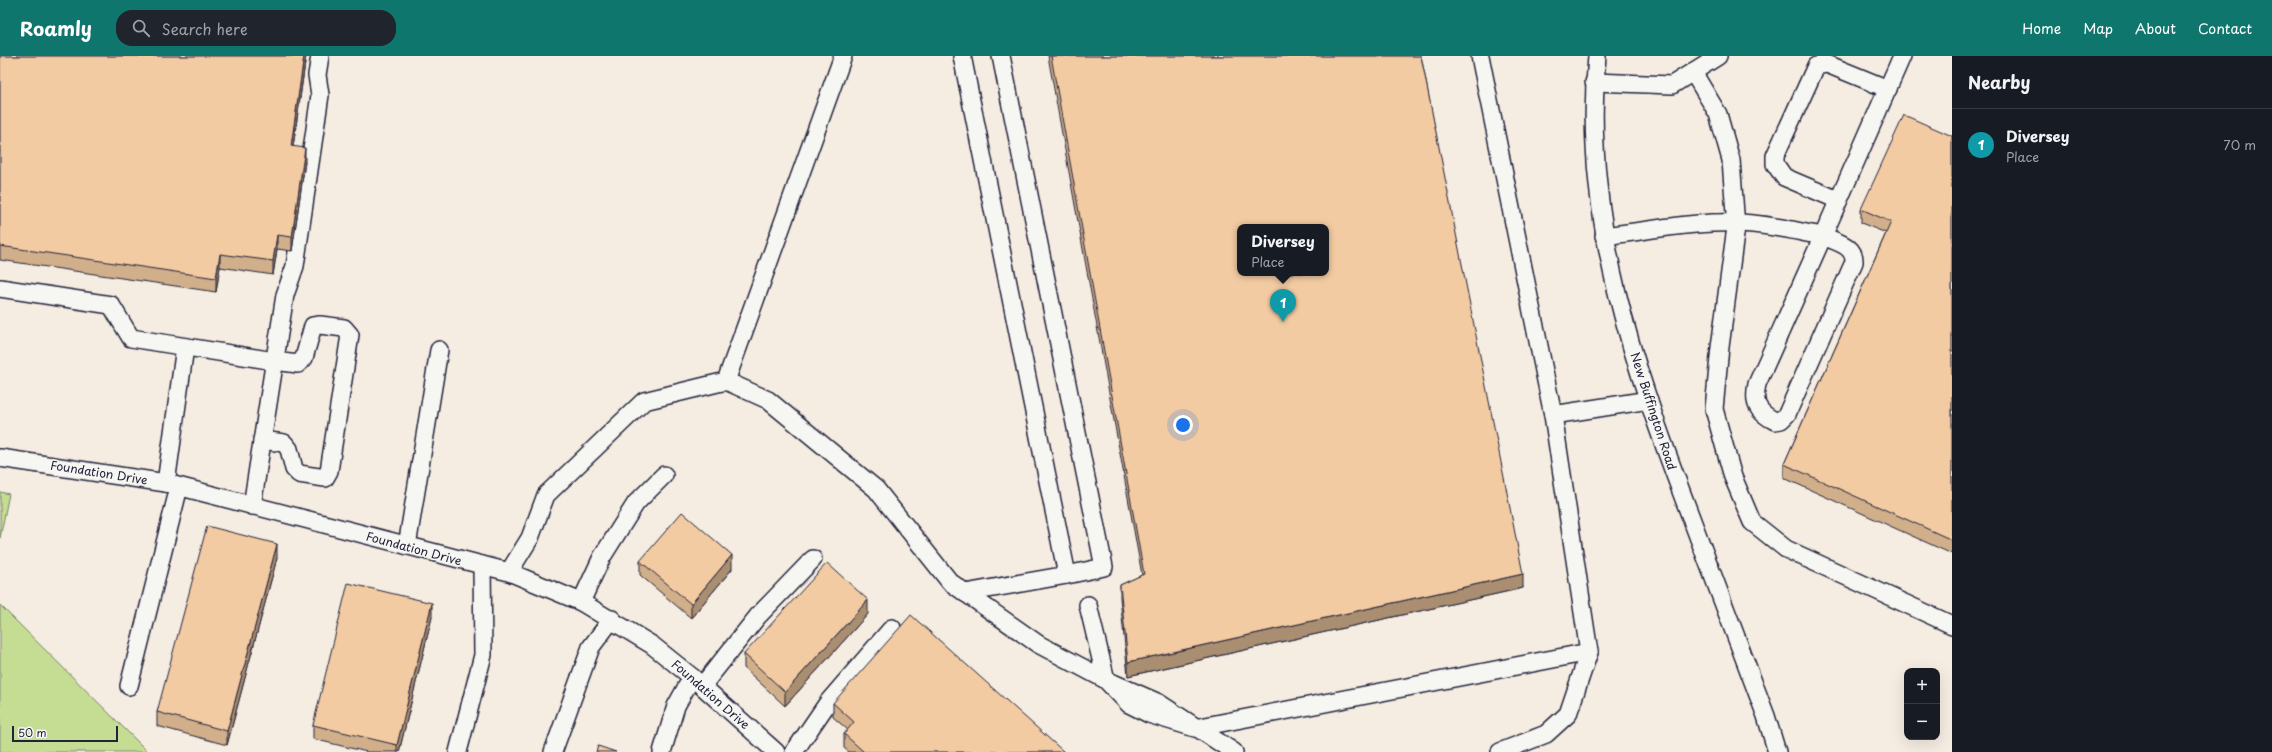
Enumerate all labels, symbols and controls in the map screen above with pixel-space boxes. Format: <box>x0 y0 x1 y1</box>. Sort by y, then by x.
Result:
search box <box>116 10 396 46</box>
text: Roamly <box>20 14 92 42</box>
icon: search <box>130 17 152 39</box>
text: Search here <box>162 17 248 40</box>
text: Home <box>2022 18 2061 39</box>
text: Map <box>2083 18 2113 39</box>
text: About <box>2135 18 2176 39</box>
text: Contact <box>2198 18 2252 39</box>
text: Nearby <box>1968 69 2030 95</box>
text: Diversey <box>2006 124 2069 147</box>
text: 1 <box>1978 135 1984 154</box>
text: 70 m <box>2223 135 2256 154</box>
text: Place <box>2006 147 2039 166</box>
popup <box>1237 224 1329 276</box>
text: Diversey <box>1251 229 1315 252</box>
text: Place <box>1251 252 1285 271</box>
pin: 1 <box>1270 289 1296 322</box>
street label: New Buffington Road <box>1626 350 1682 472</box>
your location <box>1173 415 1193 435</box>
street label: Foundation Drive <box>49 455 149 489</box>
street label: Foundation Drive <box>364 527 464 569</box>
street label: Foundation Drive <box>668 655 754 733</box>
map controls <box>1904 668 1940 740</box>
button: + <box>1904 668 1940 704</box>
button: − <box>1904 704 1940 740</box>
scale bar <box>12 724 118 743</box>
text: 50 m <box>18 724 47 741</box>

